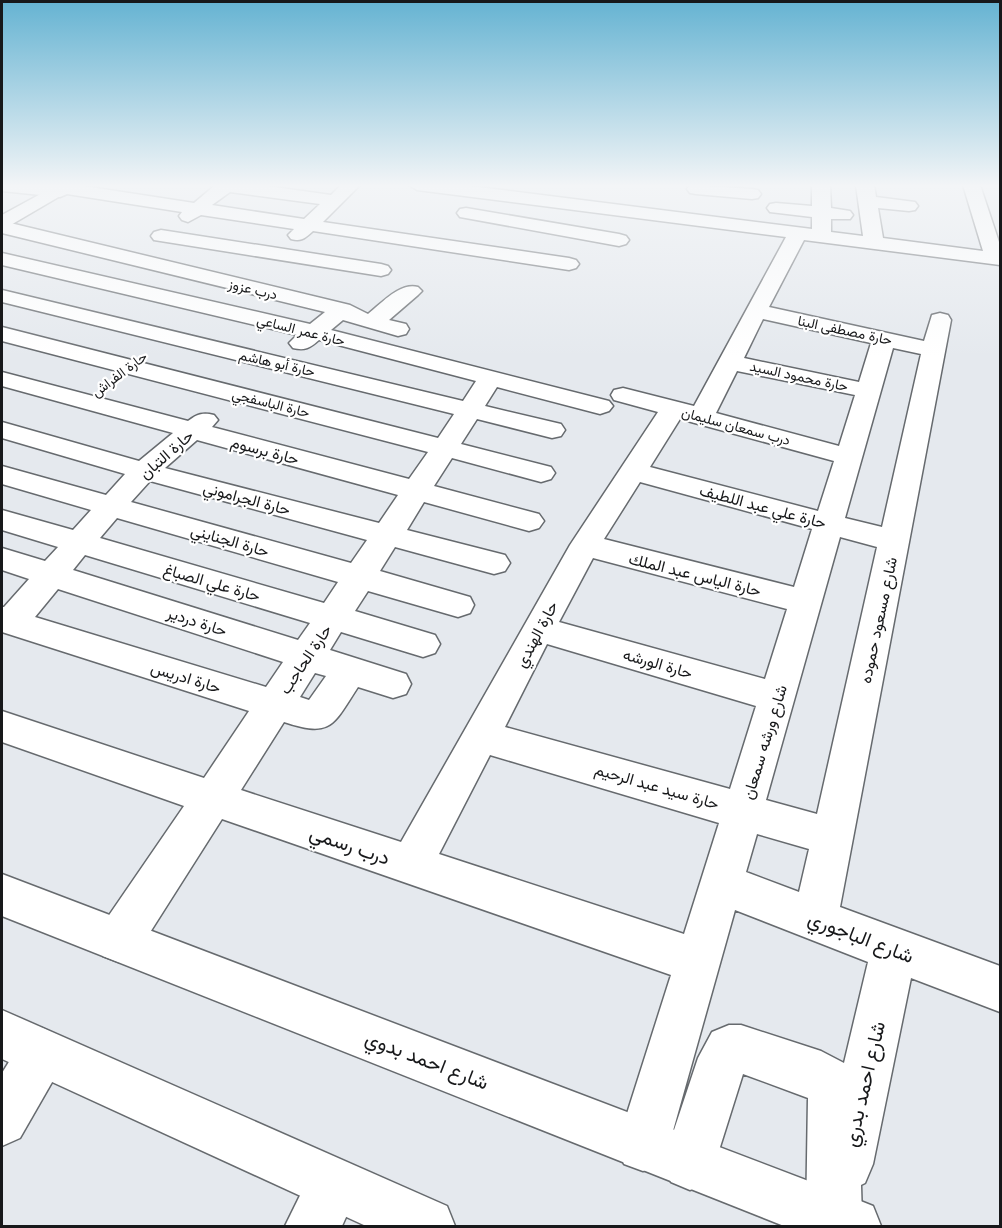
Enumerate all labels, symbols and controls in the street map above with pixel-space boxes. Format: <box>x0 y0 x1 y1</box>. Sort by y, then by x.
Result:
street label: درب عزوز <box>226 274 280 303</box>
street label: حارة عمر الساعي <box>254 310 347 353</box>
street label: حارة مصطفى البنا <box>796 311 894 349</box>
street label: حارة أبو هاشم <box>237 346 317 380</box>
street label: حارة الفراش <box>87 347 151 401</box>
street label: حارة محمود السيد <box>748 357 850 395</box>
street label: حارة الباسفجي <box>230 385 312 424</box>
street label: درب سمعان سليمان <box>680 403 793 449</box>
street label: حارة التبان <box>135 425 198 484</box>
street label: حارة برسوم <box>229 431 301 470</box>
street label: حارة الجراموني <box>200 477 293 523</box>
street label: حارة علي عبد اللطيف <box>696 479 829 536</box>
street label: حارة الجنايني <box>188 519 272 565</box>
street label: حارة الياس عبد الملك <box>626 548 764 601</box>
street label: شارع مسعود حموده <box>855 555 903 685</box>
street label: حارة علي الصباغ <box>160 559 263 609</box>
street label: حارة الهندي <box>510 597 565 672</box>
street label: حارة دردير <box>163 602 230 641</box>
street label: حارة الحاجب <box>274 620 337 698</box>
street label: حارة الورشه <box>621 644 695 683</box>
street label: حارة ادريس <box>148 657 224 698</box>
street label: شارع ورشه سمعان <box>737 682 793 802</box>
street label: حارة سيد عبد الرحيم <box>592 759 722 814</box>
street label: درب رسمي <box>305 819 394 875</box>
street label: شارع الباجوري <box>803 905 918 973</box>
street label: شارع احمد بدري <box>837 1019 895 1150</box>
street label: شارع احمد بدوي <box>360 1025 493 1099</box>

